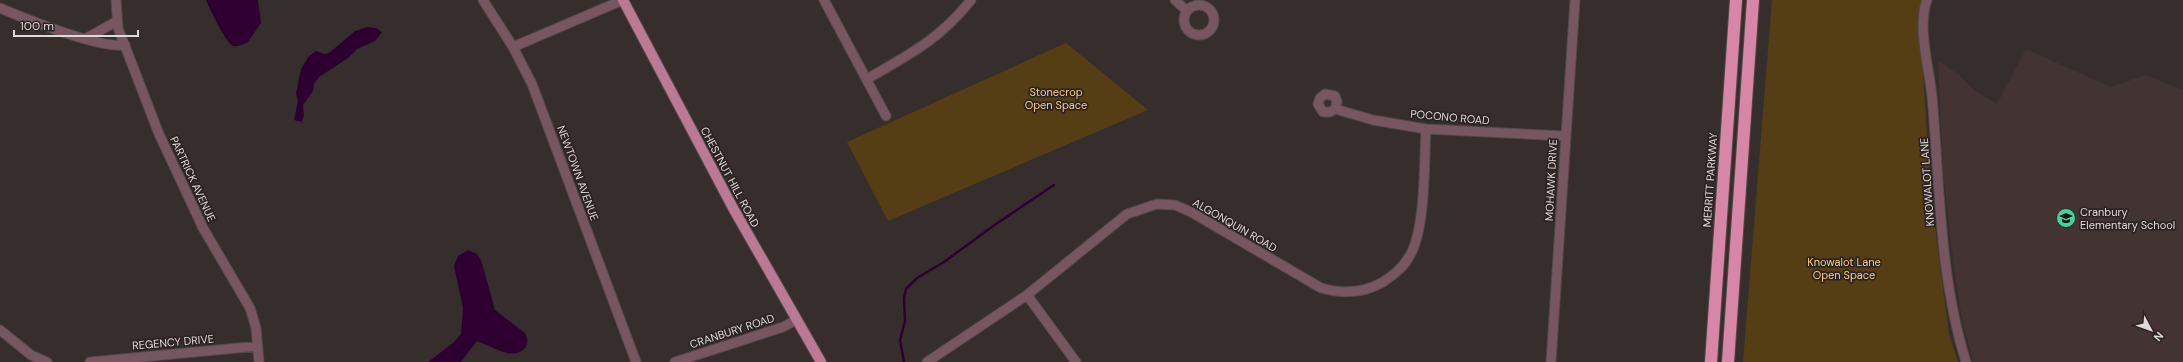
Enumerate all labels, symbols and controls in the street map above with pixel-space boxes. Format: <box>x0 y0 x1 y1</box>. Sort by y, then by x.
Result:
scale bar <box>14 12 138 38</box>
text: 100 m <box>20 18 54 34</box>
park label: Stonecrop Open Space <box>1025 85 1087 112</box>
street label: POCONO ROAD <box>1410 107 1491 127</box>
street label: NEWTOWN AVENUE <box>554 123 602 223</box>
street label: CHESTNUT HILL ROAD <box>698 124 763 230</box>
street label: MERRITT PARKWAY <box>1700 132 1720 228</box>
street label: PARTRICK AVENUE <box>167 134 219 224</box>
street label: KNOWALOT LANE <box>1917 137 1937 227</box>
street label: MOHAWK DRIVE <box>1542 139 1560 221</box>
street label: ALGONQUIN ROAD <box>1190 195 1280 255</box>
place label: Cranbury Elementary School <box>2080 205 2175 232</box>
school or university icon: Cranbury Elementary School <box>2055 207 2077 229</box>
park label: Knowalot Lane Open Space <box>1807 255 1881 282</box>
north arrow <box>2131 310 2171 350</box>
street label: CRANBURY ROAD <box>688 311 776 351</box>
text: N <box>2151 329 2166 344</box>
street label: REGENCY DRIVE <box>132 331 214 353</box>

